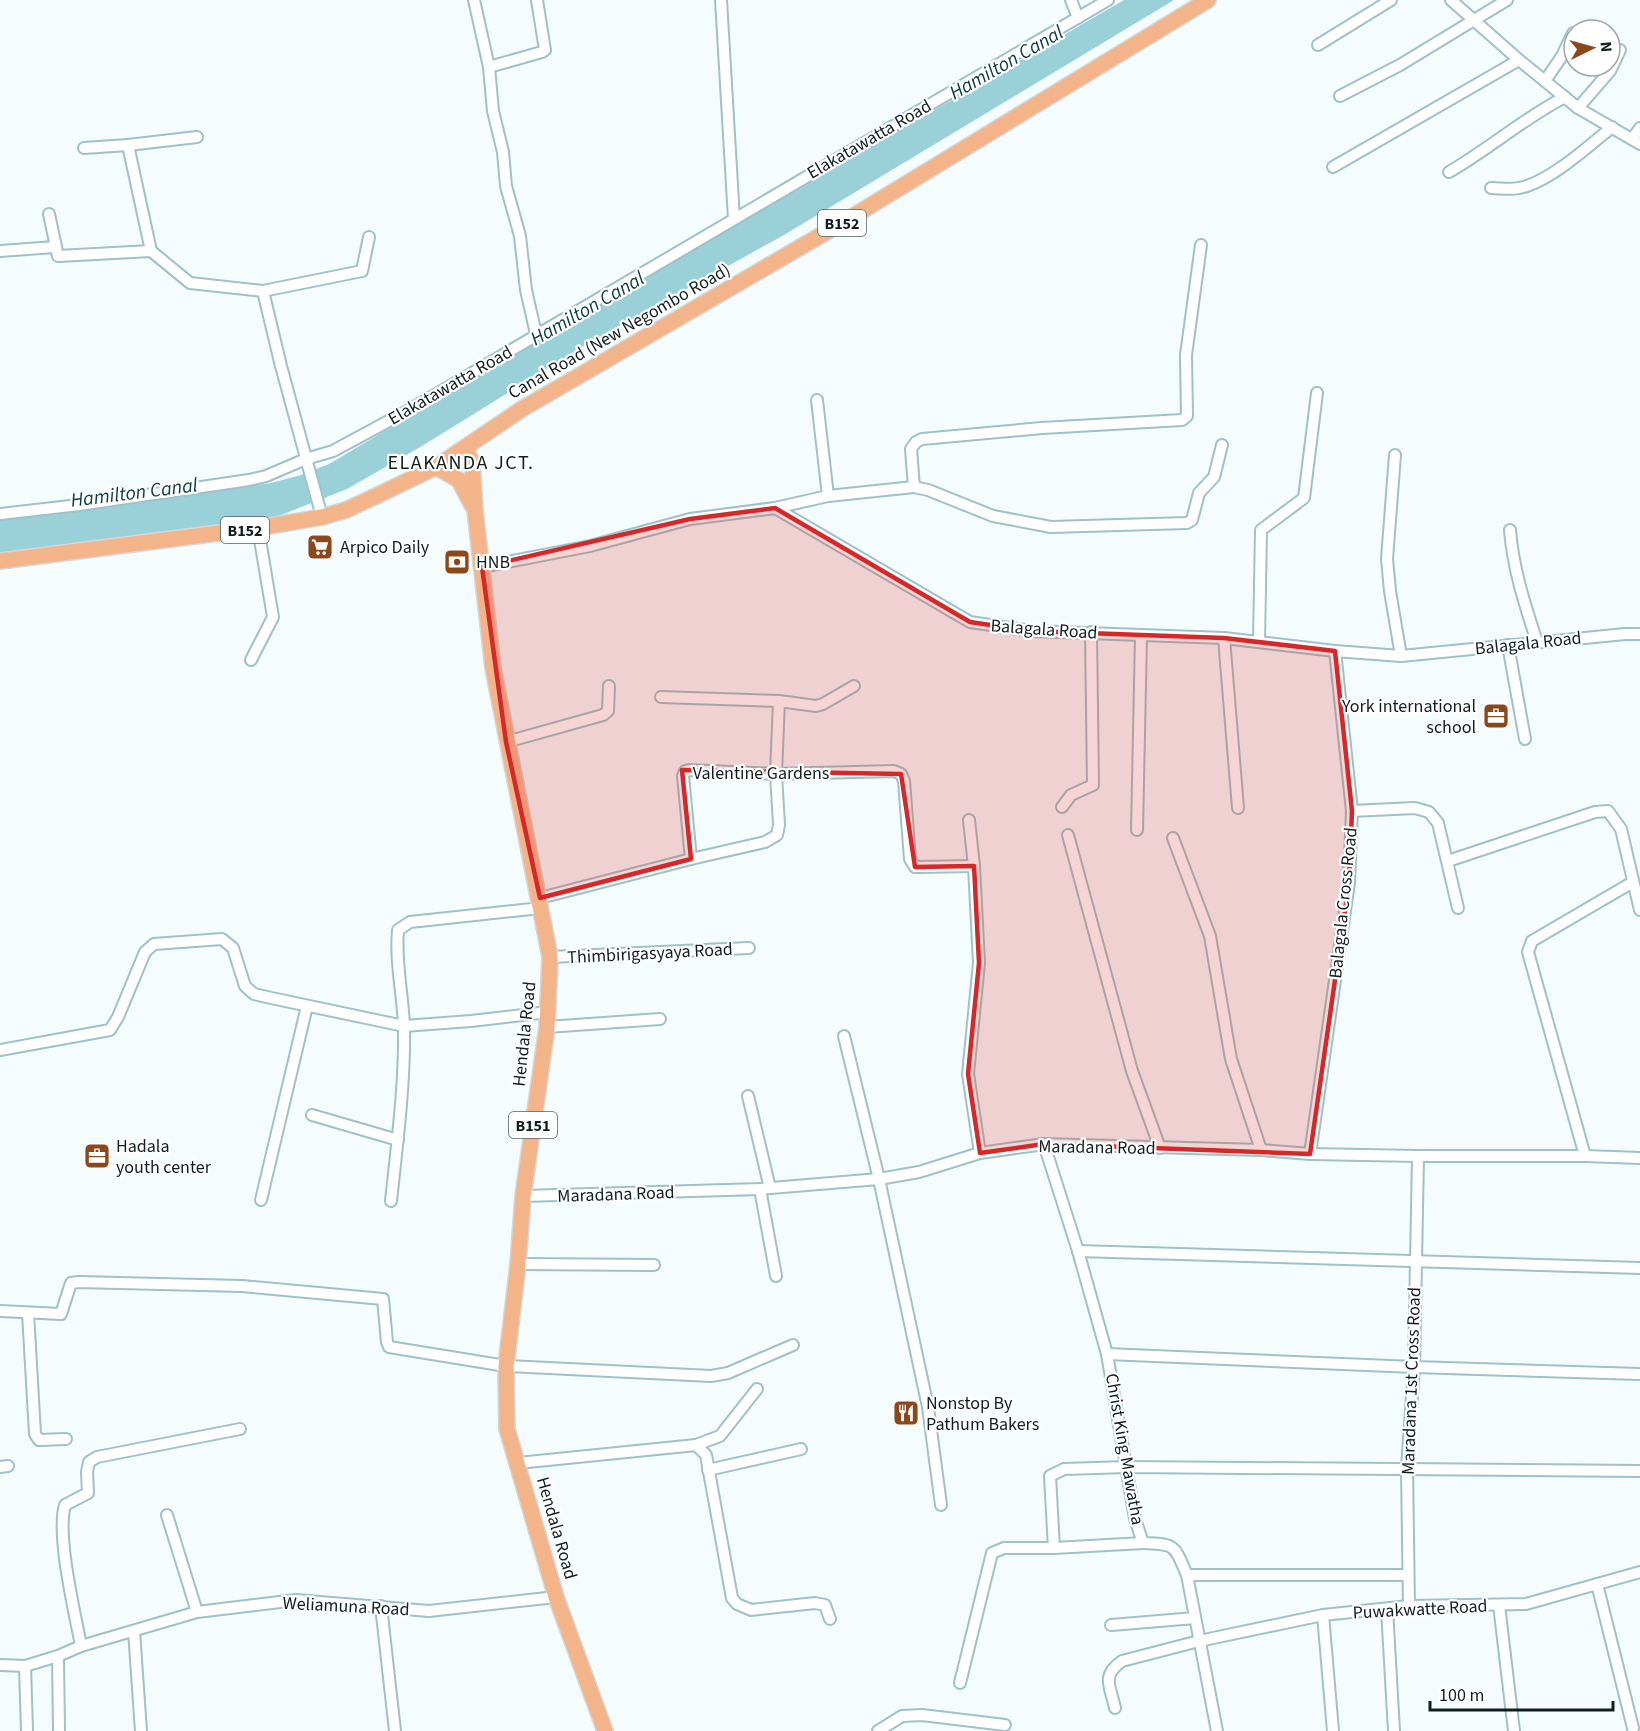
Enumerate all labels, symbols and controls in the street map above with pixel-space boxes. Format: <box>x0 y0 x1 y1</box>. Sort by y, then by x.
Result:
north arrow <box>1562 18 1622 78</box>
water label: Hamilton Canal <box>944 19 1069 107</box>
text: N <box>1595 41 1617 53</box>
street label: Elakatawatta Road <box>802 94 936 185</box>
road number: B152 <box>818 210 866 236</box>
street label: Canal Road (New Negombo Road) <box>504 257 735 405</box>
water label: Hamilton Canal <box>525 265 650 353</box>
street label: Elakatawatta Road <box>383 340 517 431</box>
district label: ELAKANDA JCT. <box>387 449 535 477</box>
water label: Hamilton Canal <box>69 471 199 515</box>
road number: B152 <box>221 517 269 543</box>
supermarket icon: Arpico Daily <box>305 532 335 562</box>
place label: Arpico Daily <box>340 535 430 560</box>
bank icon: HNB <box>442 547 472 577</box>
place label: HNB <box>476 550 510 575</box>
street label: Balagala Road <box>990 613 1098 646</box>
street label: Balagala Road <box>1473 625 1583 662</box>
place label: York international school <box>1341 694 1476 740</box>
office icon: York international school <box>1481 701 1511 731</box>
street label: Valentine Gardens <box>693 761 829 786</box>
street label: Balagala Cross Road <box>1323 826 1364 980</box>
street label: Thimbirigasyaya Road <box>567 937 733 970</box>
street label: Hendala Road <box>507 980 542 1088</box>
road number: B151 <box>509 1112 557 1138</box>
place label: Hadala youth center <box>116 1134 212 1180</box>
street label: Maradana Road <box>1038 1134 1156 1161</box>
office icon: Hadala youth center <box>82 1141 112 1171</box>
street label: Maradana Road <box>557 1180 675 1209</box>
street label: Maradana 1st Cross Road <box>1396 1287 1427 1475</box>
street label: Christ King Mawatha <box>1099 1371 1150 1527</box>
place label: Nonstop By Pathum Bakers <box>926 1391 1039 1437</box>
restaurant icon: Nonstop By Pathum Bakers <box>891 1398 921 1428</box>
street label: Hendala Road <box>530 1474 583 1582</box>
street label: Weliamuna Road <box>282 1591 410 1622</box>
street label: Puwakwatte Road <box>1352 1593 1488 1626</box>
scale bar <box>1430 1674 1613 1712</box>
text: 100 m <box>1439 1683 1484 1708</box>

